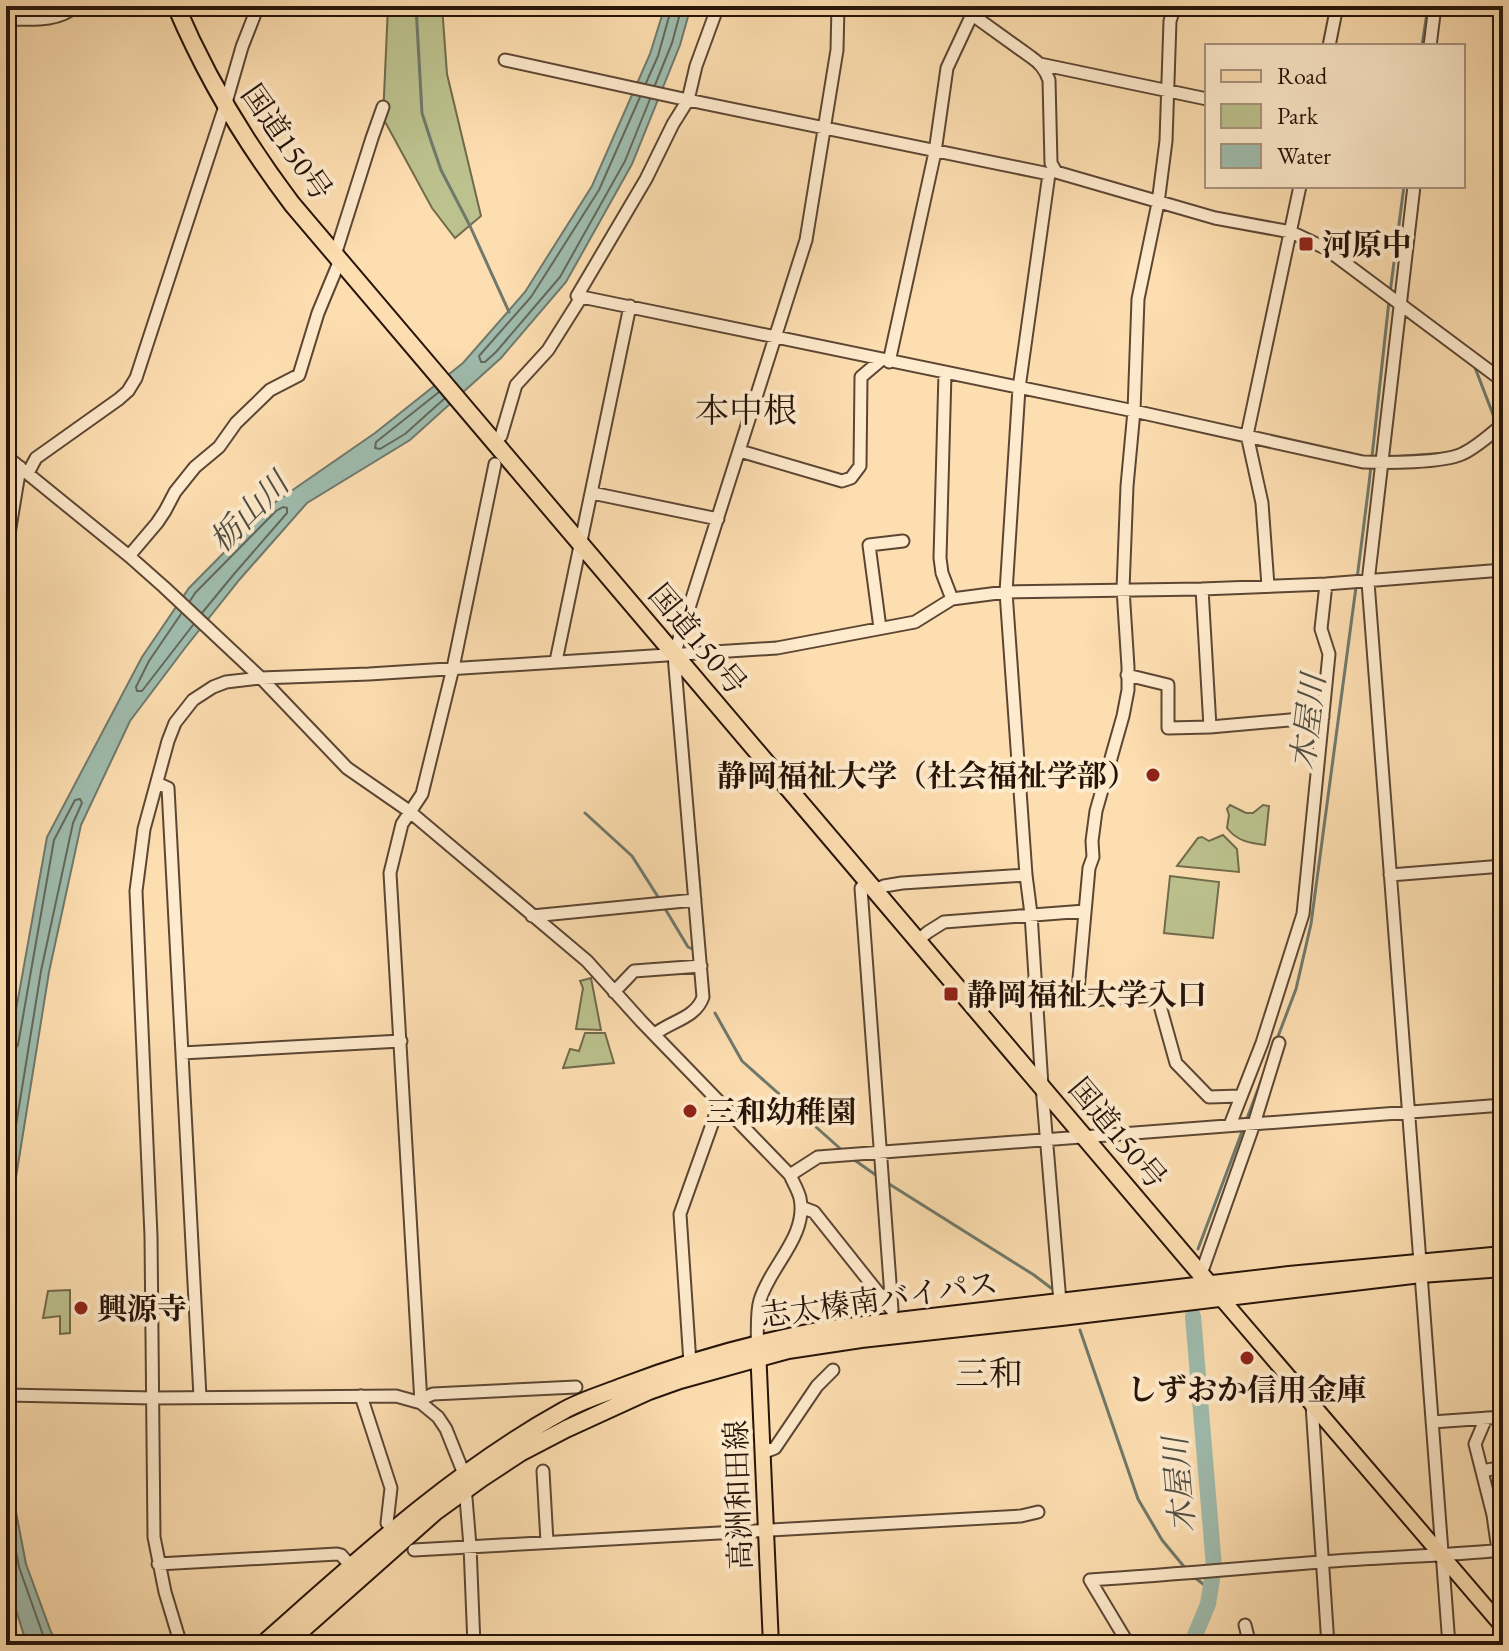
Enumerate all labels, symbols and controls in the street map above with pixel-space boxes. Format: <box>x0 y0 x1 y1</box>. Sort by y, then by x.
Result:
legend <box>1205 44 1465 188</box>
text: Road <box>1277 60 1328 91</box>
street label: 国道150号 <box>233 76 341 208</box>
text: Park <box>1277 100 1319 131</box>
text: Water <box>1277 140 1331 171</box>
place label: 河原中 <box>1322 225 1412 264</box>
marker: 河原中 <box>1297 235 1315 253</box>
district label: 本中根 <box>695 388 797 432</box>
water label: 栃山川 <box>200 461 300 561</box>
street label: 国道150号 <box>640 575 756 703</box>
water label: 木屋川 <box>1281 669 1335 772</box>
place label: 静岡福祉大学（社会福祉学部） <box>717 756 1137 795</box>
marker: 静岡福祉大学（社会福祉学部） <box>1144 766 1162 784</box>
place label: 静岡福祉大学入口 <box>967 975 1207 1014</box>
marker: 静岡福祉大学入口 <box>942 985 960 1003</box>
street label: 国道150号 <box>1060 1069 1176 1197</box>
place label: 三和幼稚園 <box>706 1092 856 1131</box>
marker: 三和幼稚園 <box>681 1102 699 1120</box>
street label: 志太榛南バイパス <box>758 1263 1000 1335</box>
place label: 興源寺 <box>97 1289 187 1328</box>
marker: 興源寺 <box>72 1299 90 1317</box>
marker: しずおか信用金庫 <box>1238 1349 1256 1367</box>
district label: 三和 <box>955 1351 1023 1395</box>
place label: しずおか信用金庫 <box>1127 1370 1367 1409</box>
street label: 高洲和田線 <box>716 1419 760 1571</box>
water label: 木屋川 <box>1154 1432 1204 1535</box>

